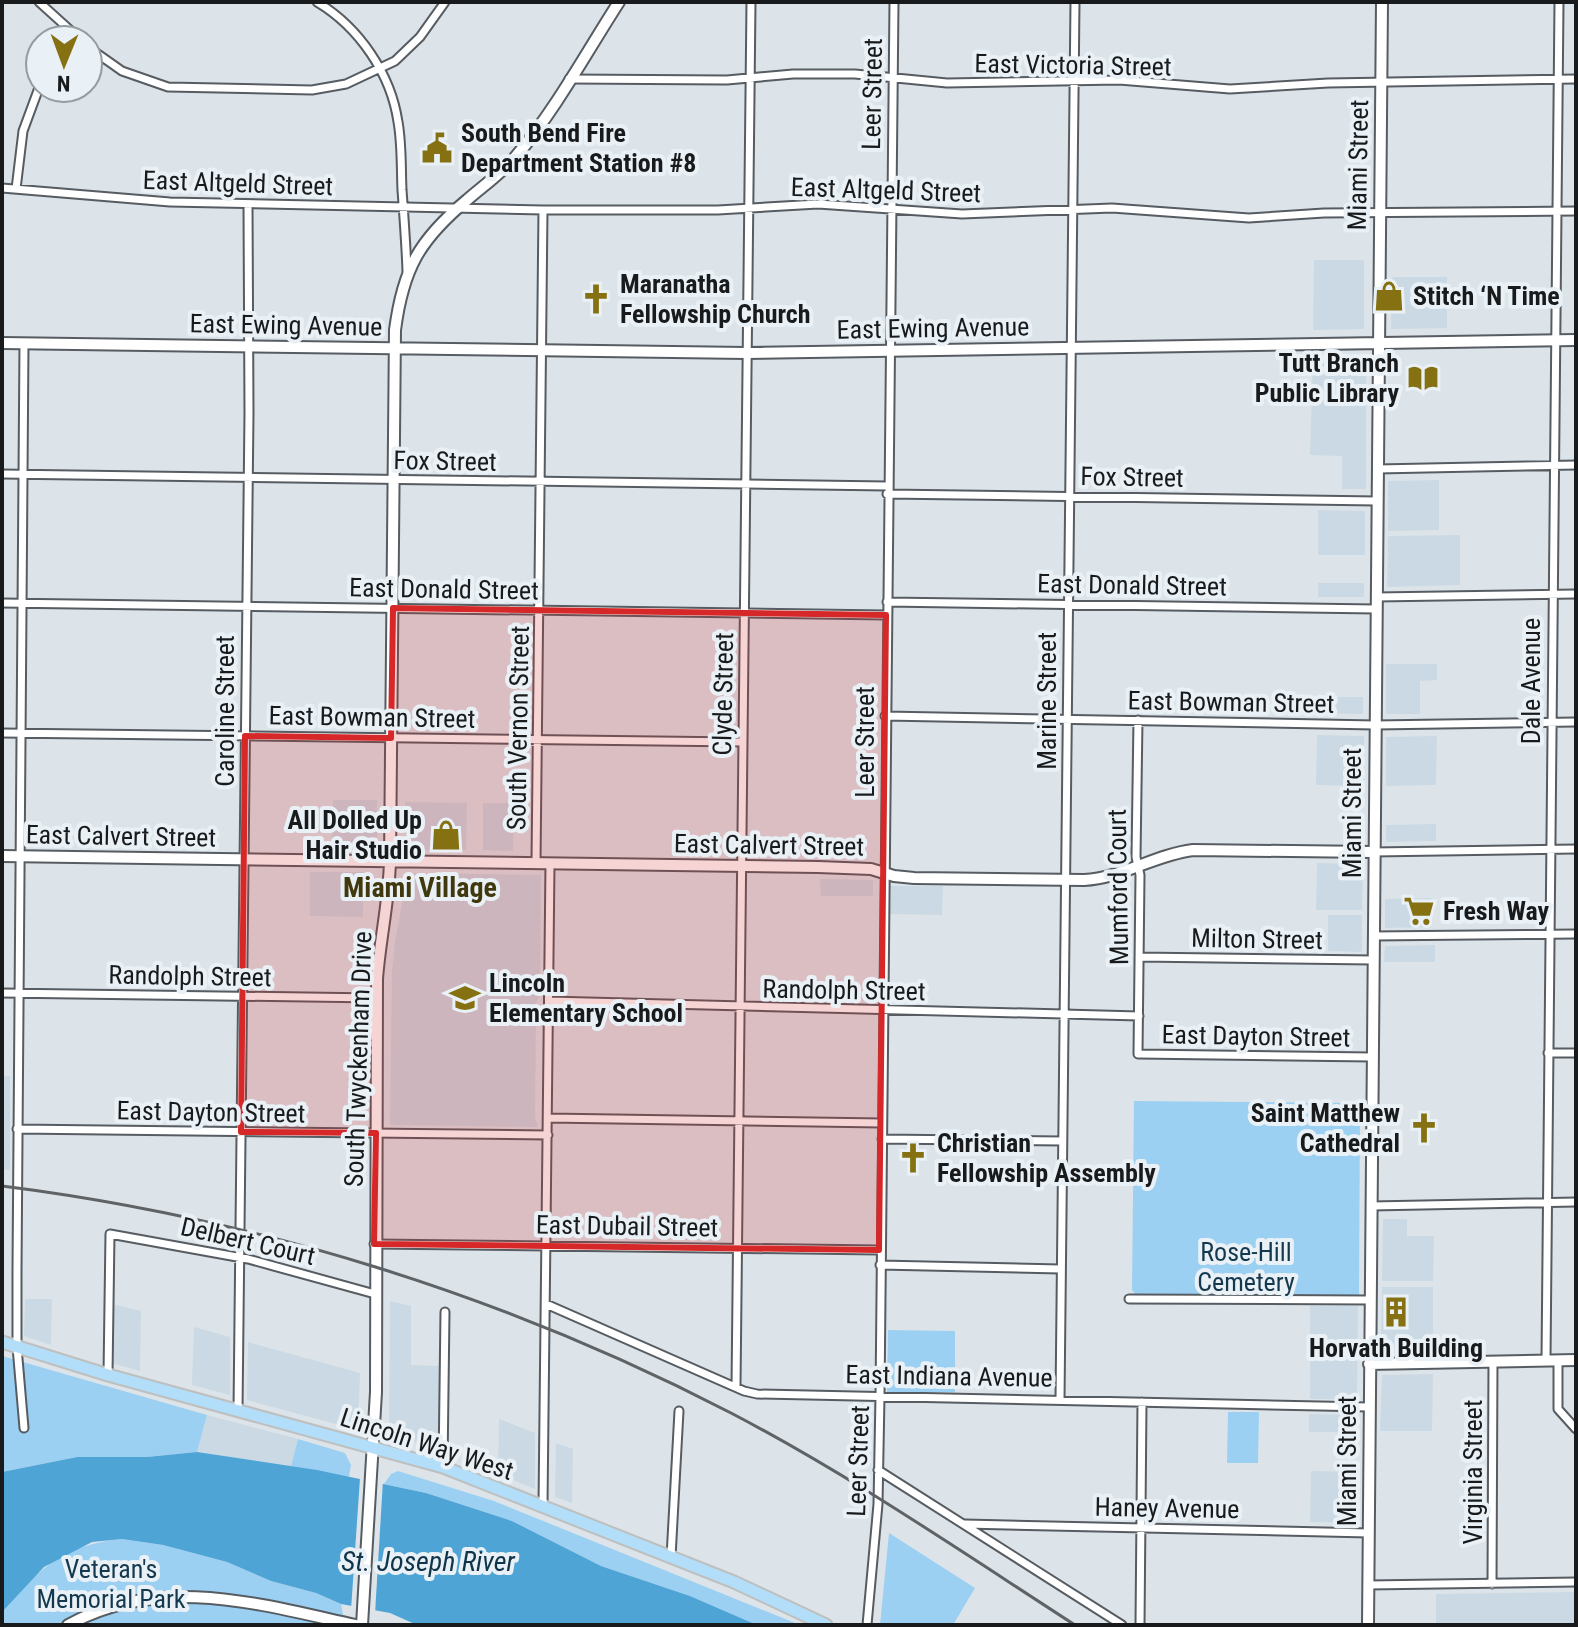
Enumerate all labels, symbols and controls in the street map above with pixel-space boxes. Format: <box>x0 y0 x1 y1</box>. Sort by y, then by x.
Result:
north arrow <box>24 24 104 104</box>
street label: Leer Street <box>856 38 888 150</box>
street label: East Victoria Street <box>974 48 1172 82</box>
text: N <box>57 71 71 96</box>
street label: Miami Street <box>1342 99 1374 231</box>
place label: South Bend Fire Department Station #8 <box>461 118 696 178</box>
public building icon: South Bend Fire Department Station #8 <box>420 131 454 165</box>
street label: East Altgeld Street <box>142 165 334 201</box>
street label: East Altgeld Street <box>790 172 982 208</box>
place label: Maranatha Fellowship Church <box>620 269 811 329</box>
shop icon: Stitch ‘N Time <box>1372 279 1406 313</box>
place label: Stitch ‘N Time <box>1413 281 1560 311</box>
church icon: Maranatha Fellowship Church <box>579 282 613 316</box>
street label: East Ewing Avenue <box>189 308 383 342</box>
street label: East Ewing Avenue <box>836 311 1030 345</box>
place label: Tutt Branch Public Library <box>1255 348 1399 408</box>
library icon: Tutt Branch Public Library <box>1406 361 1440 395</box>
street label: Fox Street <box>393 445 497 477</box>
street label: Fox Street <box>1080 461 1184 493</box>
street label: East Donald Street <box>1037 568 1227 602</box>
street label: East Donald Street <box>349 572 539 606</box>
street label: Dale Avenue <box>1516 618 1546 744</box>
street label: South Vernon Street <box>501 625 535 831</box>
street label: Clyde Street <box>707 632 739 756</box>
street label: Marine Street <box>1032 632 1062 770</box>
street label: Caroline Street <box>210 635 240 787</box>
street label: East Bowman Street <box>1127 685 1335 719</box>
street label: Leer Street <box>850 686 880 798</box>
street label: East Bowman Street <box>268 700 476 734</box>
street label: Miami Street <box>1337 748 1367 878</box>
place label: All Dolled Up Hair Studio <box>288 805 422 865</box>
street label: Mumford Court <box>1102 809 1134 965</box>
shop icon: All Dolled Up Hair Studio <box>429 818 463 852</box>
street label: East Calvert Street <box>26 819 216 853</box>
street label: East Calvert Street <box>674 828 864 862</box>
district label: Miami Village <box>343 871 497 904</box>
supermarket icon: Fresh Way <box>1402 894 1436 928</box>
place label: Fresh Way <box>1443 896 1550 926</box>
street label: Milton Street <box>1191 923 1323 955</box>
street label: South Twyckenham Drive <box>339 931 377 1187</box>
street label: Randolph Street <box>108 960 272 992</box>
place label: Lincoln Elementary School <box>489 968 683 1028</box>
street label: Randolph Street <box>762 974 926 1006</box>
school or university icon: Lincoln Elementary School <box>448 981 482 1015</box>
street label: East Dayton Street <box>1161 1019 1351 1053</box>
street label: East Dayton Street <box>116 1095 306 1129</box>
place label: Saint Matthew Cathedral <box>1251 1098 1401 1158</box>
church icon: Saint Matthew Cathedral <box>1407 1111 1441 1145</box>
place label: Christian Fellowship Assembly <box>937 1128 1156 1188</box>
church icon: Christian Fellowship Assembly <box>896 1141 930 1175</box>
street label: East Dubail Street <box>536 1209 718 1243</box>
street label: Delbert Court <box>178 1211 318 1271</box>
park label: Rose-Hill Cemetery <box>1197 1237 1295 1297</box>
building icon: Horvath Building <box>1379 1295 1413 1329</box>
place label: Horvath Building <box>1309 1333 1483 1363</box>
street label: East Indiana Avenue <box>845 1359 1053 1393</box>
street label: Miami Street <box>1332 1396 1362 1526</box>
street label: Virginia Street <box>1458 1400 1488 1544</box>
street label: Lincoln Way West <box>337 1402 517 1486</box>
street label: Leer Street <box>841 1405 875 1517</box>
street label: Haney Avenue <box>1094 1492 1240 1524</box>
water label: St. Joseph River <box>341 1545 515 1578</box>
park label: Veteran's Memorial Park <box>36 1554 186 1614</box>

